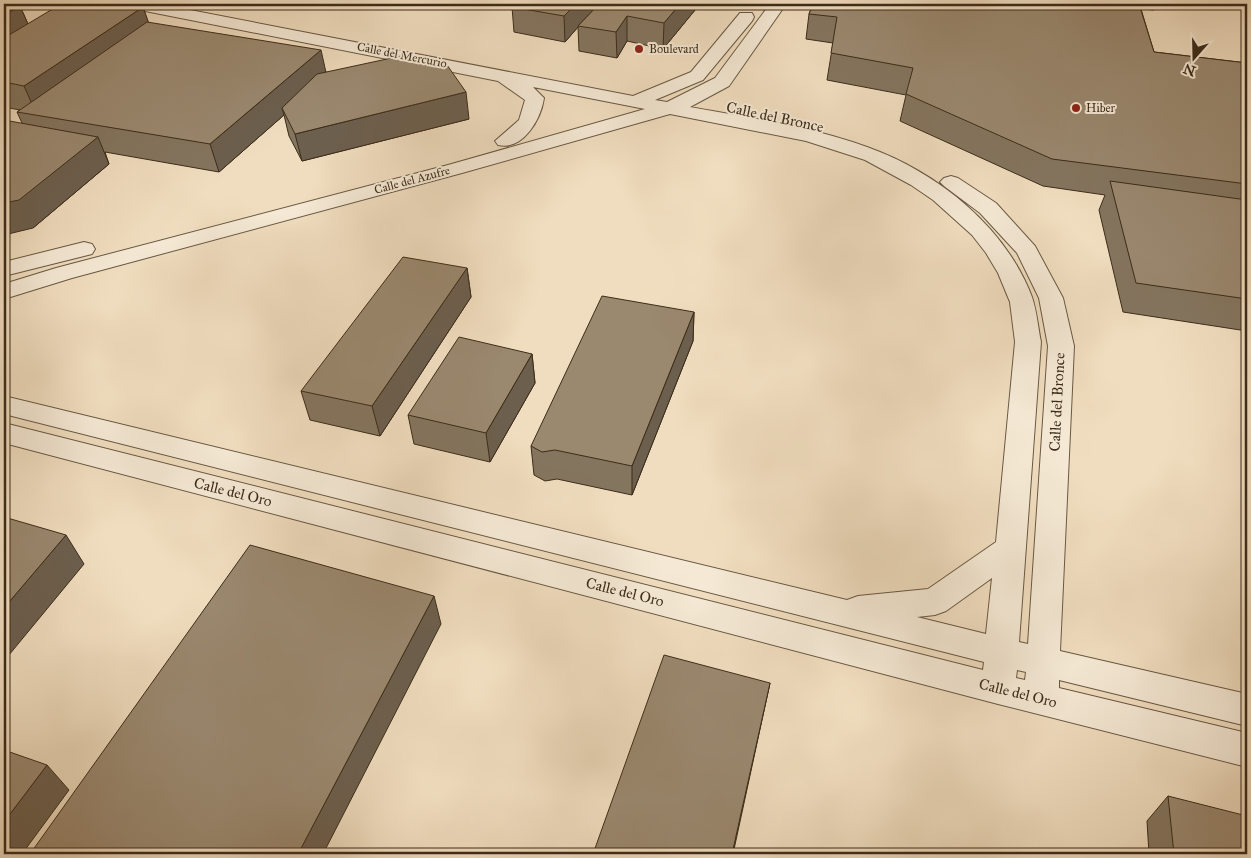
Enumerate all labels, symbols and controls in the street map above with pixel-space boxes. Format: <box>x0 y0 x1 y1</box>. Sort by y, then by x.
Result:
north arrow <box>1168 32 1218 82</box>
street label: Calle del Mercurio <box>356 39 448 71</box>
place label: Boulevard <box>649 42 699 56</box>
marker: Boulevard <box>633 43 645 55</box>
text: N <box>1181 60 1198 80</box>
street label: Calle del Bronce <box>725 98 825 136</box>
place label: Hiber <box>1086 101 1115 115</box>
marker: Hiber <box>1070 102 1082 114</box>
street label: Calle del Azufre <box>373 163 451 197</box>
street label: Calle del Bronce <box>1045 352 1069 452</box>
street label: Calle del Oro <box>192 474 274 510</box>
street label: Calle del Oro <box>584 574 666 610</box>
street label: Calle del Oro <box>977 675 1059 711</box>

